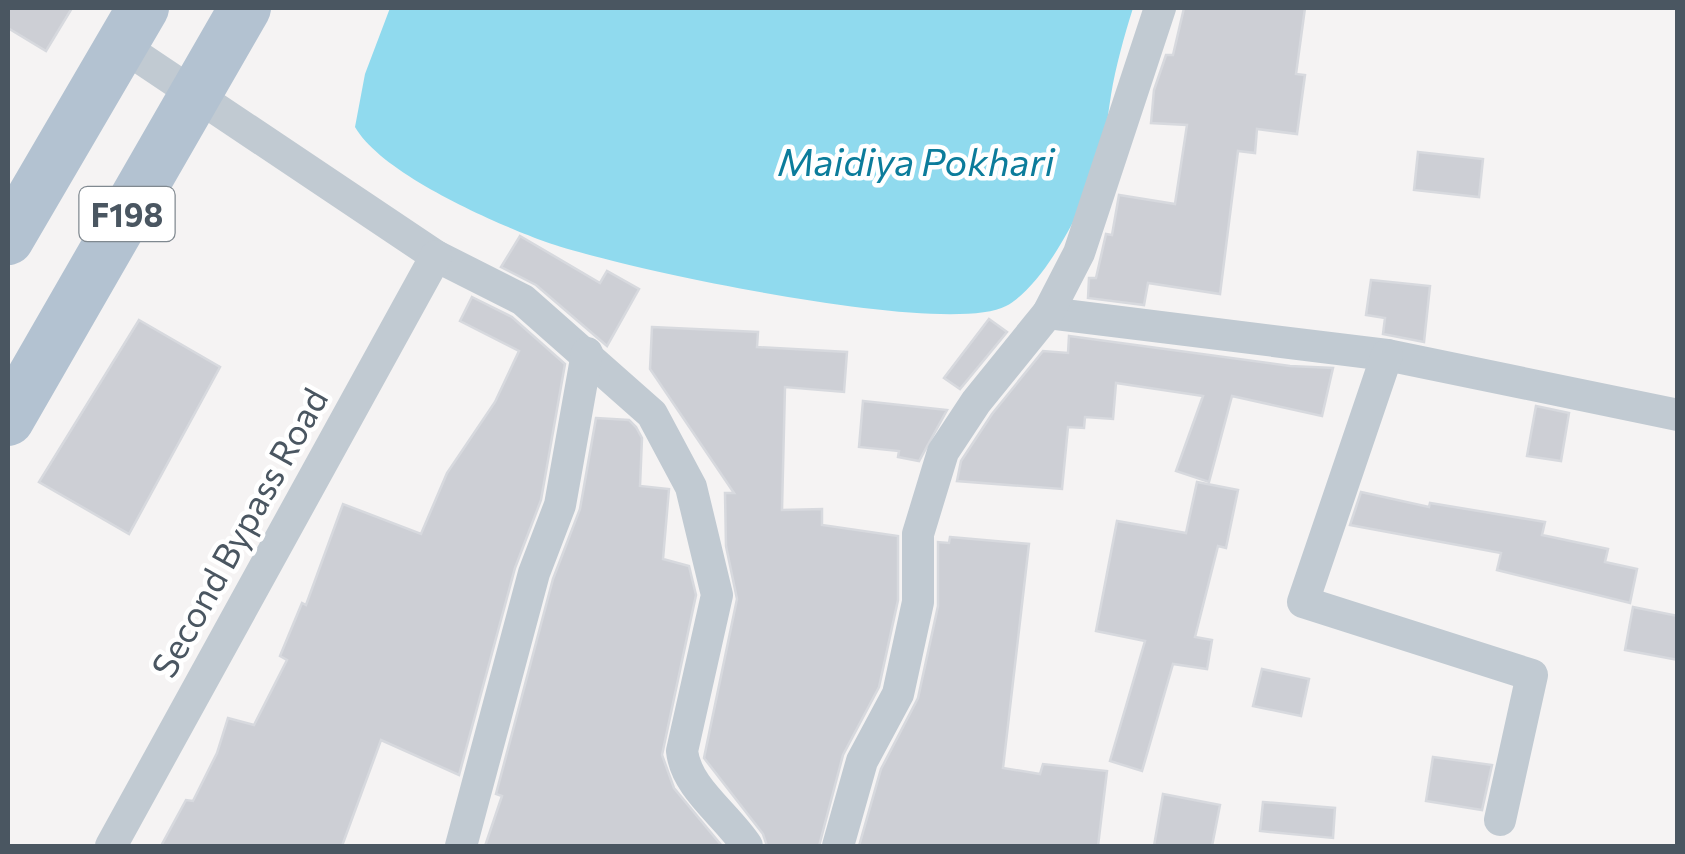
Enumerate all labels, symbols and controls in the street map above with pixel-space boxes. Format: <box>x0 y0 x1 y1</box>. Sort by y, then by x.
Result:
water label: Maidiya Pokhari <box>778 137 1056 184</box>
road number: F198 <box>80 187 174 241</box>
street label: Second Bypass Road <box>141 380 335 684</box>

